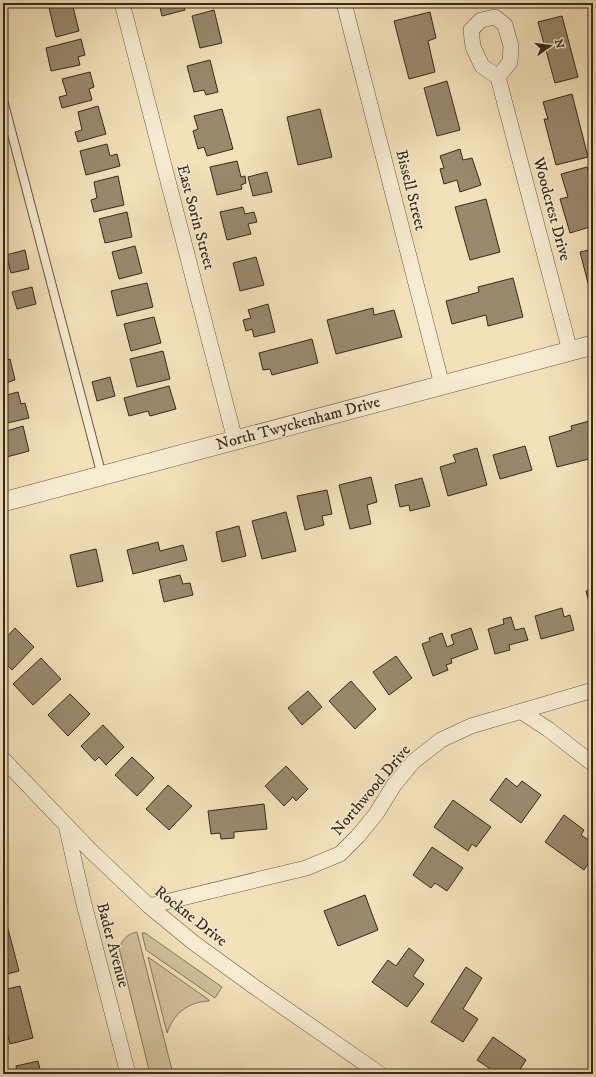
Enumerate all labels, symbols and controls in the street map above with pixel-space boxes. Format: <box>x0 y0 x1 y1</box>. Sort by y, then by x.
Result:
north arrow <box>530 26 570 66</box>
text: N <box>551 38 567 50</box>
street label: Bissell Street <box>391 148 431 232</box>
street label: Woodcrest Drive <box>528 154 576 263</box>
street label: East Sorin Street <box>172 162 220 272</box>
street label: North Twyckenham Drive <box>214 391 382 455</box>
street label: Northwood Drive <box>327 740 415 840</box>
street label: Rockne Drive <box>151 881 232 951</box>
street label: Bader Avenue <box>92 900 134 990</box>

